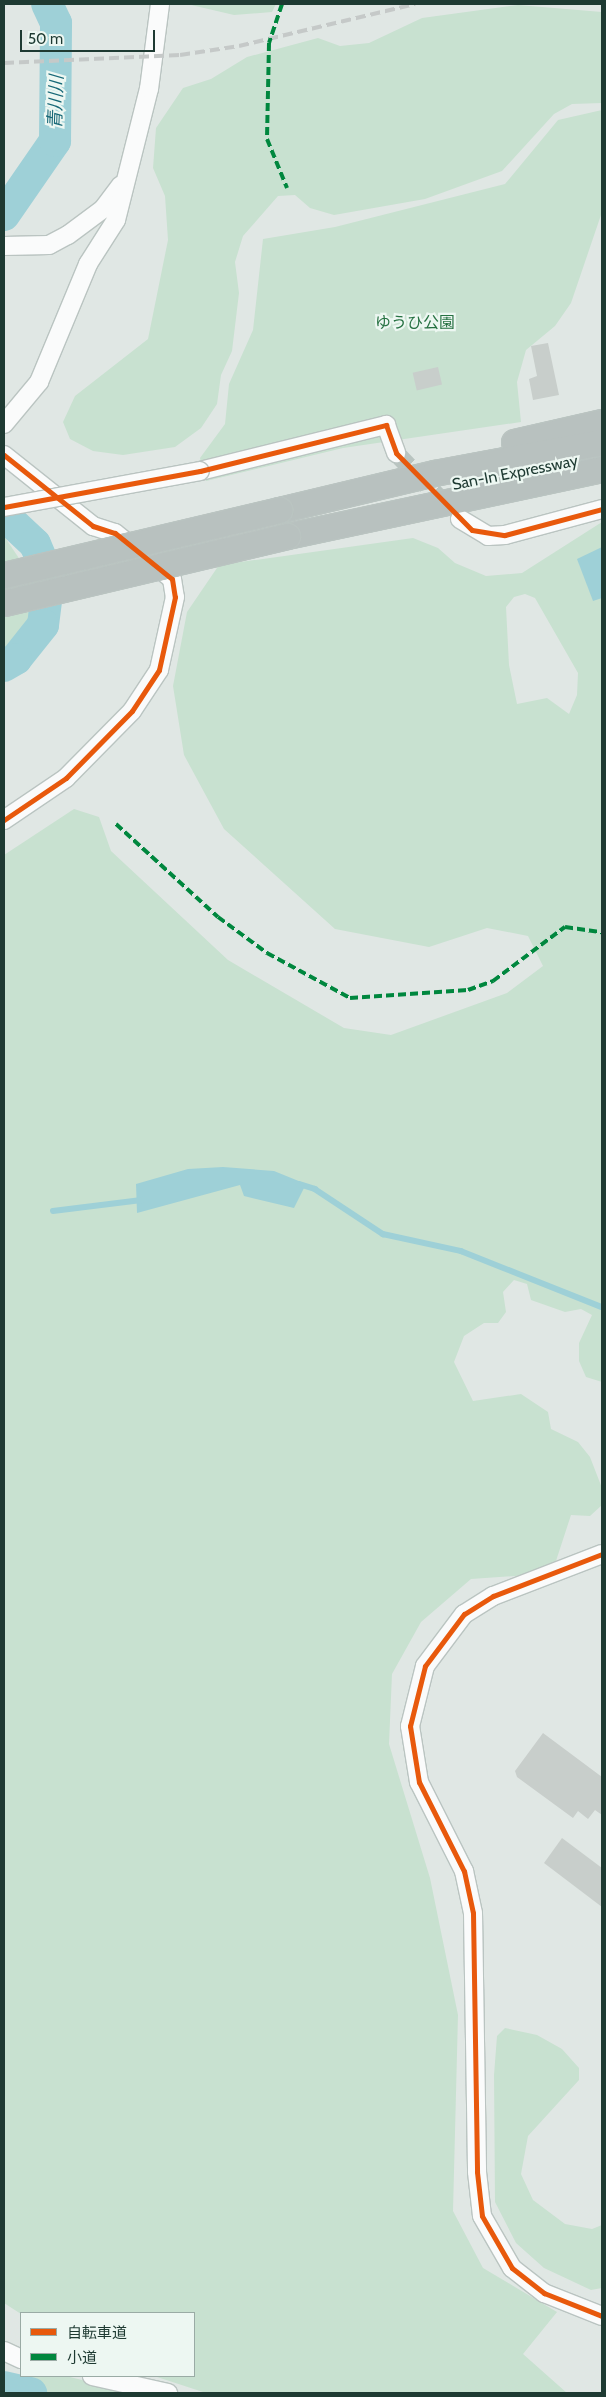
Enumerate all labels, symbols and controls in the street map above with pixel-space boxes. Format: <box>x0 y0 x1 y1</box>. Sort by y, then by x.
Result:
scale bar <box>22 20 158 52</box>
text: 50 m <box>28 30 63 48</box>
water label: 青川川 <box>44 75 68 129</box>
park label: ゆうひ公園 <box>375 313 455 333</box>
street label: San-In Expressway <box>450 451 580 495</box>
legend <box>20 2312 195 2377</box>
text: 自転車道 <box>67 2324 127 2342</box>
text: 小道 <box>67 2349 97 2367</box>

